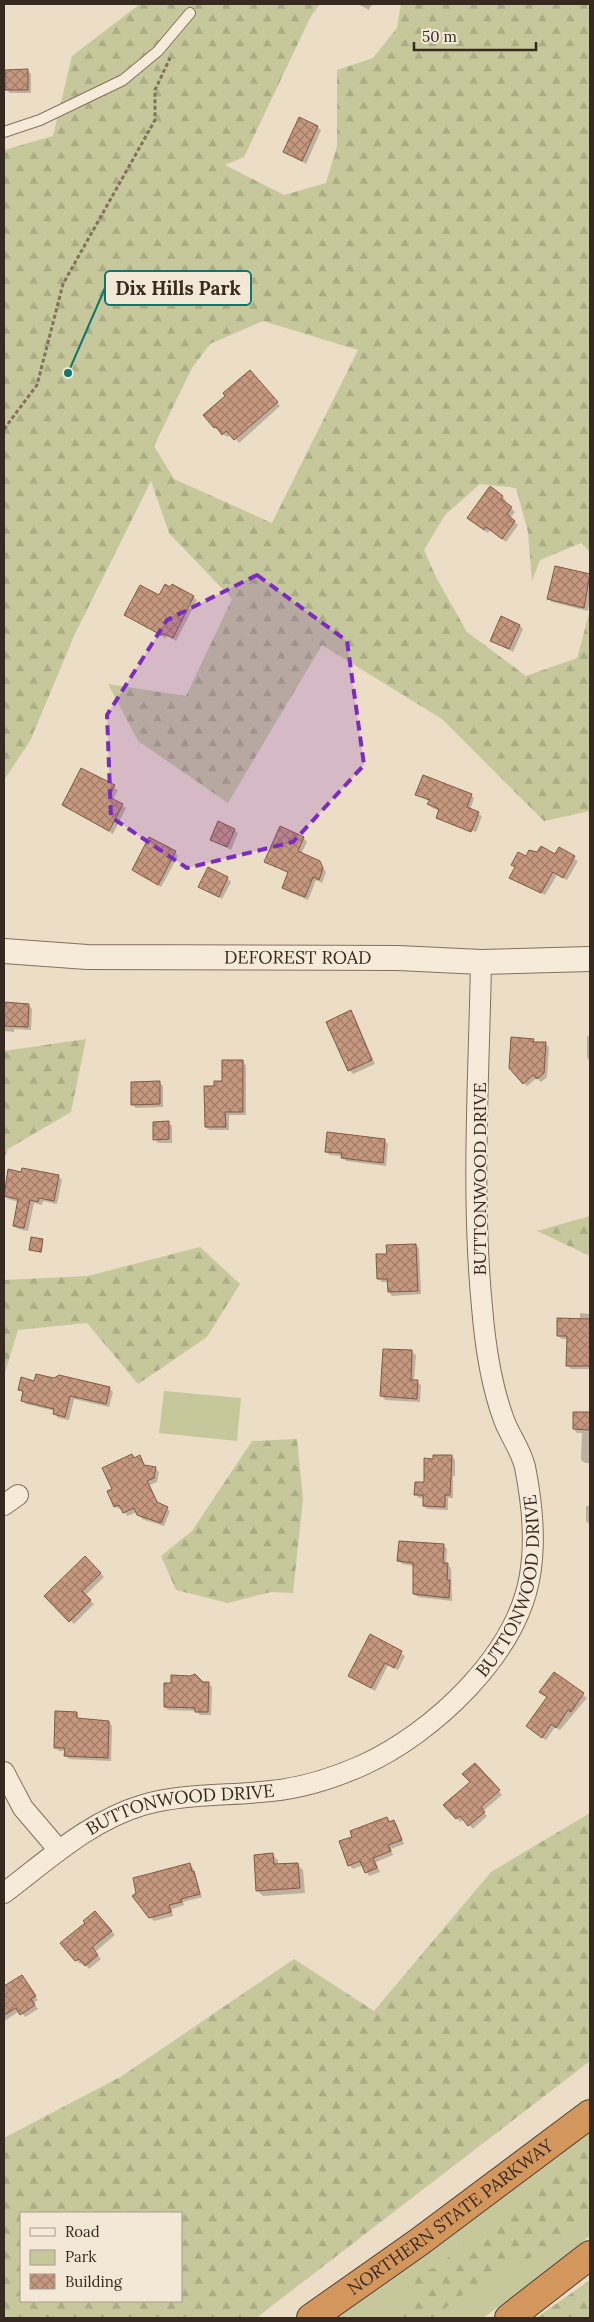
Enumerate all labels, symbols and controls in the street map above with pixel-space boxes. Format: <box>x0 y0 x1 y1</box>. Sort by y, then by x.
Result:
scale bar <box>414 20 536 52</box>
text: 50 m <box>422 27 457 46</box>
callout: Dix Hills Park <box>105 271 251 305</box>
text: Dix Hills Park <box>115 276 241 300</box>
street label: DEFOREST ROAD <box>224 945 372 969</box>
street label: BUTTONWOOD DRIVE <box>468 1082 491 1276</box>
street label: BUTTONWOOD DRIVE <box>471 1493 544 1681</box>
street label: BUTTONWOOD DRIVE <box>81 1779 275 1840</box>
street label: NORTHERN STATE PARKWAY <box>343 2133 558 2300</box>
legend <box>20 2212 182 2302</box>
text: Road <box>65 2222 100 2241</box>
text: Park <box>65 2247 96 2266</box>
text: Building <box>65 2272 123 2291</box>

